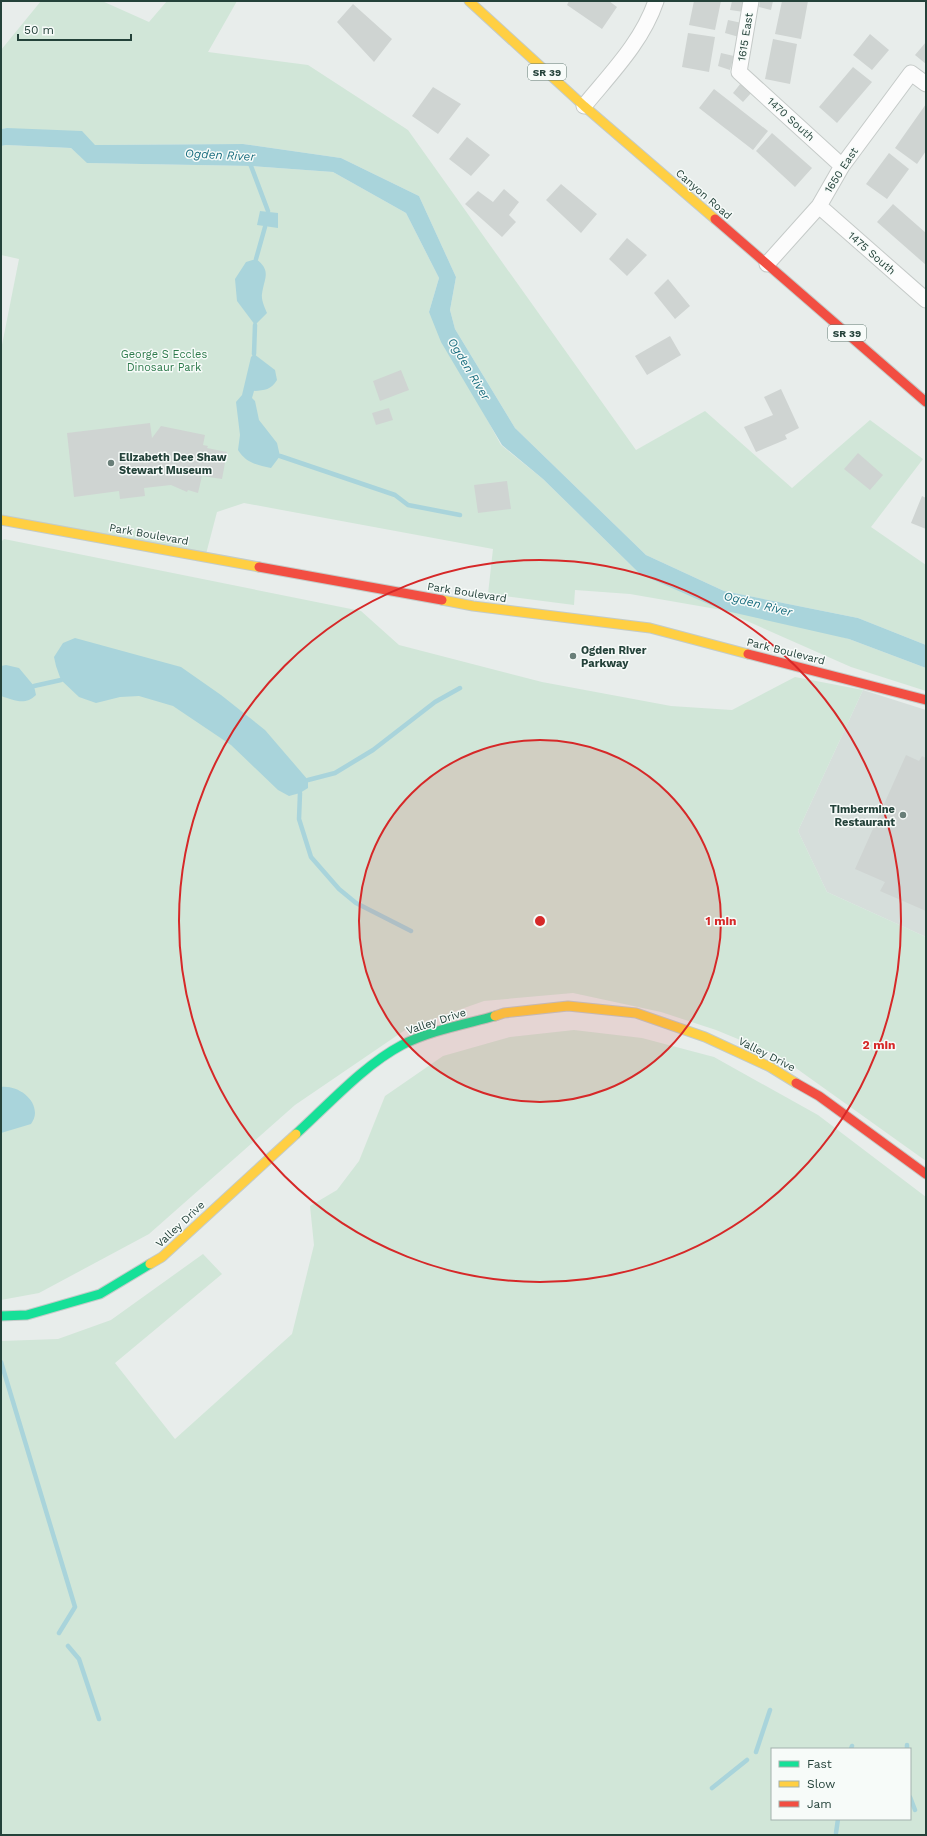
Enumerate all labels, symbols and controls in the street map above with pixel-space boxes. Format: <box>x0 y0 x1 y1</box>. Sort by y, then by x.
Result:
street label: 1615 East <box>735 11 756 62</box>
scale bar <box>18 16 131 42</box>
text: 50 m <box>24 23 54 37</box>
road number: SR 39 <box>528 64 566 80</box>
street label: 1470 South <box>764 95 817 144</box>
street label: 1650 East <box>822 145 861 195</box>
water label: Ogden River <box>185 146 257 164</box>
street label: Canyon Road <box>673 166 734 222</box>
street label: 1475 South <box>845 229 898 278</box>
road number: SR 39 <box>828 325 866 341</box>
water label: Ogden River <box>445 335 494 404</box>
park label: George S Eccles Dinosaur Park <box>121 348 207 374</box>
place label: Elizabeth Dee Shaw Stewart Museum <box>119 451 227 477</box>
marker: Elizabeth Dee Shaw Stewart Museum <box>106 458 116 468</box>
street label: Park Boulevard <box>108 521 190 548</box>
street label: Park Boulevard <box>426 580 508 605</box>
water label: Ogden River <box>722 589 795 620</box>
street label: Park Boulevard <box>745 635 826 668</box>
place label: Ogden River Parkway <box>581 644 647 670</box>
marker: Ogden River Parkway <box>568 651 578 661</box>
place label: Timbermine Restaurant <box>830 803 895 829</box>
marker: Timbermine Restaurant <box>898 810 908 820</box>
centre of rings <box>533 914 547 928</box>
text: 1 min <box>706 914 736 928</box>
street label: Valley Drive <box>405 1006 468 1037</box>
street label: Valley Drive <box>736 1035 797 1074</box>
text: 2 min <box>863 1038 895 1052</box>
street label: Valley Drive <box>153 1198 207 1250</box>
legend <box>771 1748 911 1820</box>
text: Fast <box>807 1757 832 1771</box>
text: Slow <box>807 1777 835 1791</box>
text: Jam <box>807 1797 832 1811</box>

